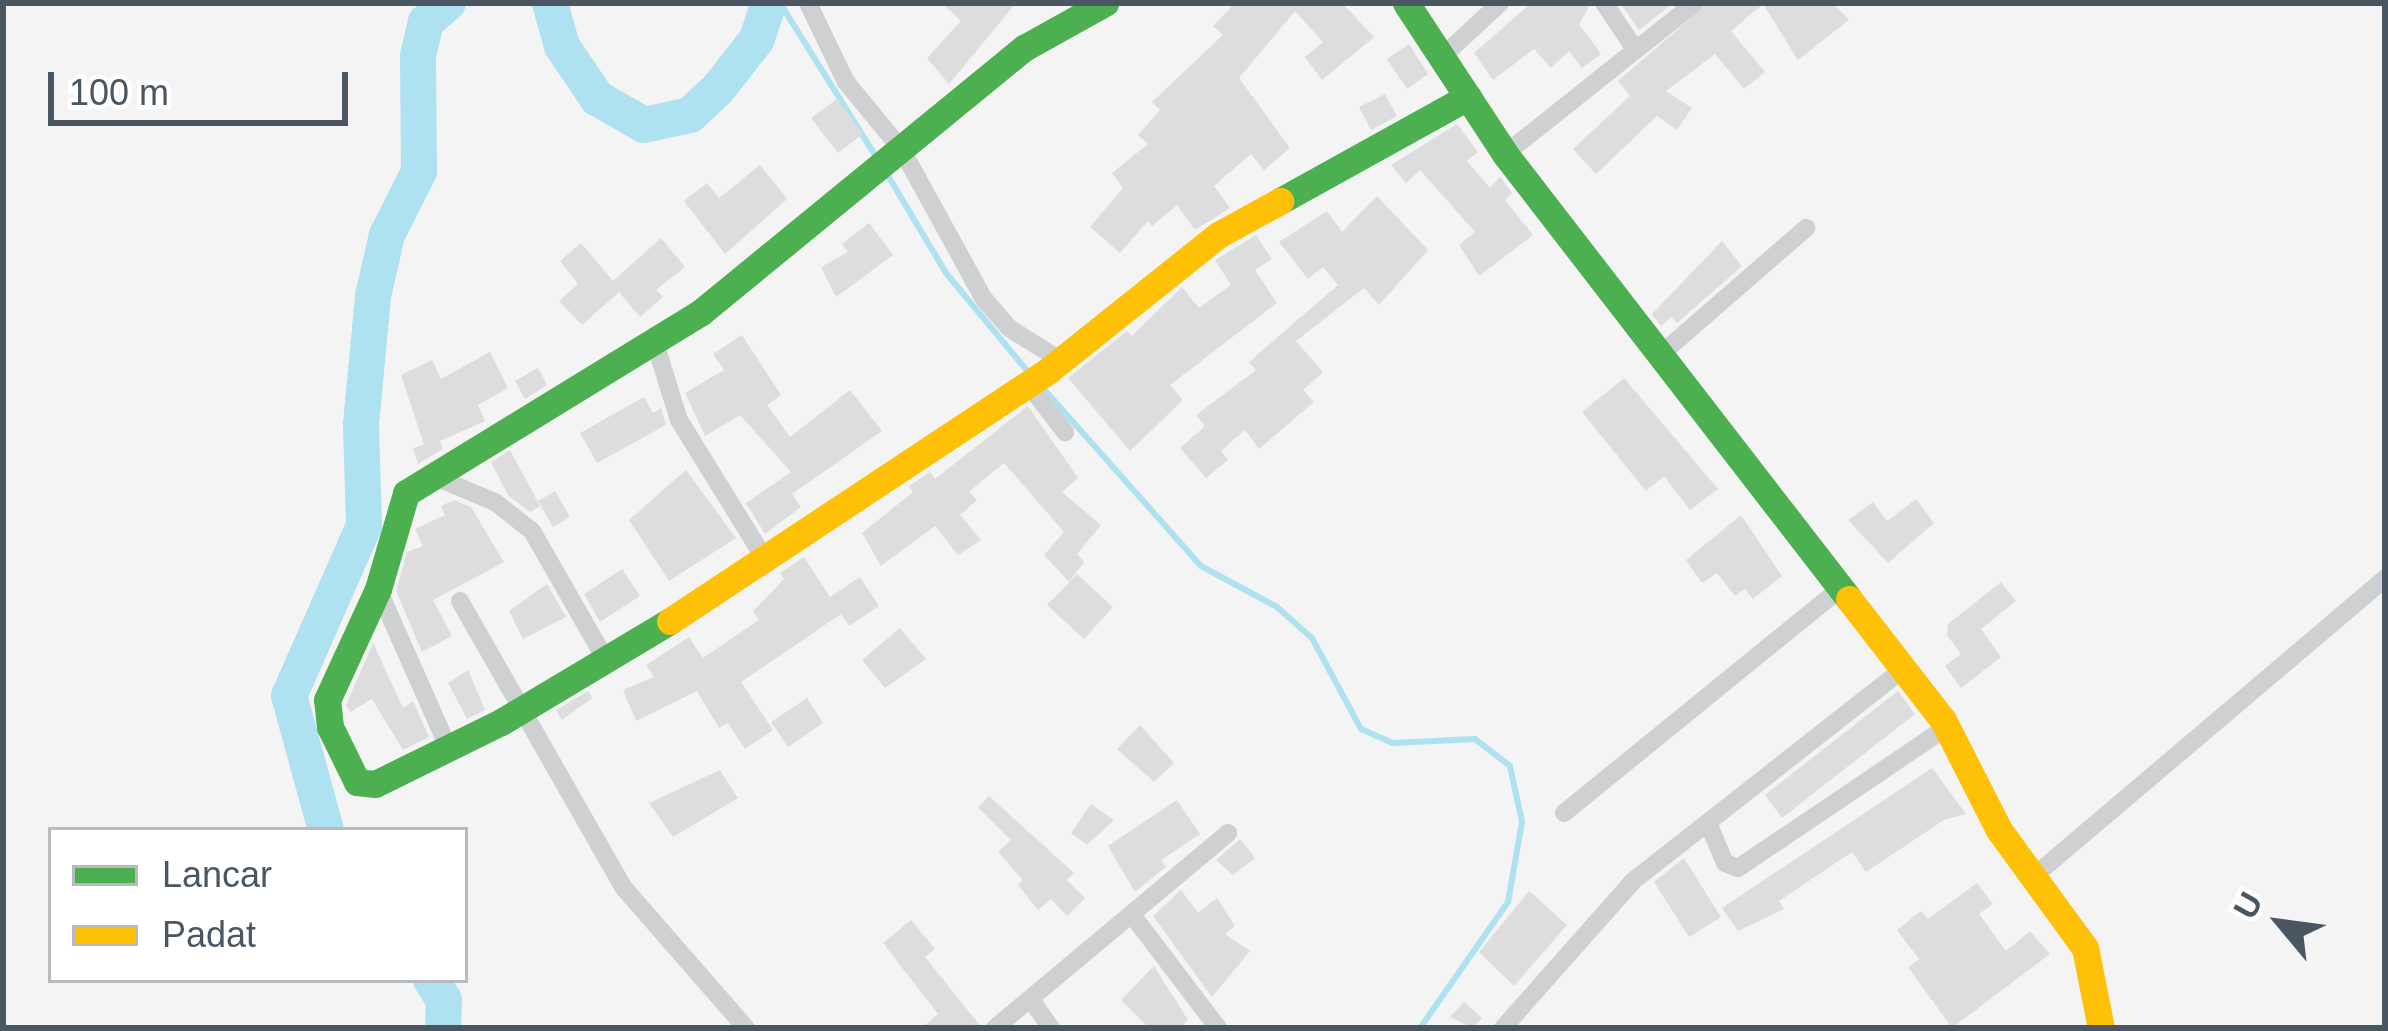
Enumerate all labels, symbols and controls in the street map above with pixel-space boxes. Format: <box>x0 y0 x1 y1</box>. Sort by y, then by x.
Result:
scale bar <box>54 48 354 122</box>
text: 100 m <box>69 72 169 113</box>
legend <box>48 827 468 983</box>
text: Lancar <box>162 854 272 895</box>
north arrow <box>2220 863 2340 983</box>
text: U <box>2226 886 2270 925</box>
text: Padat <box>162 914 256 955</box>

